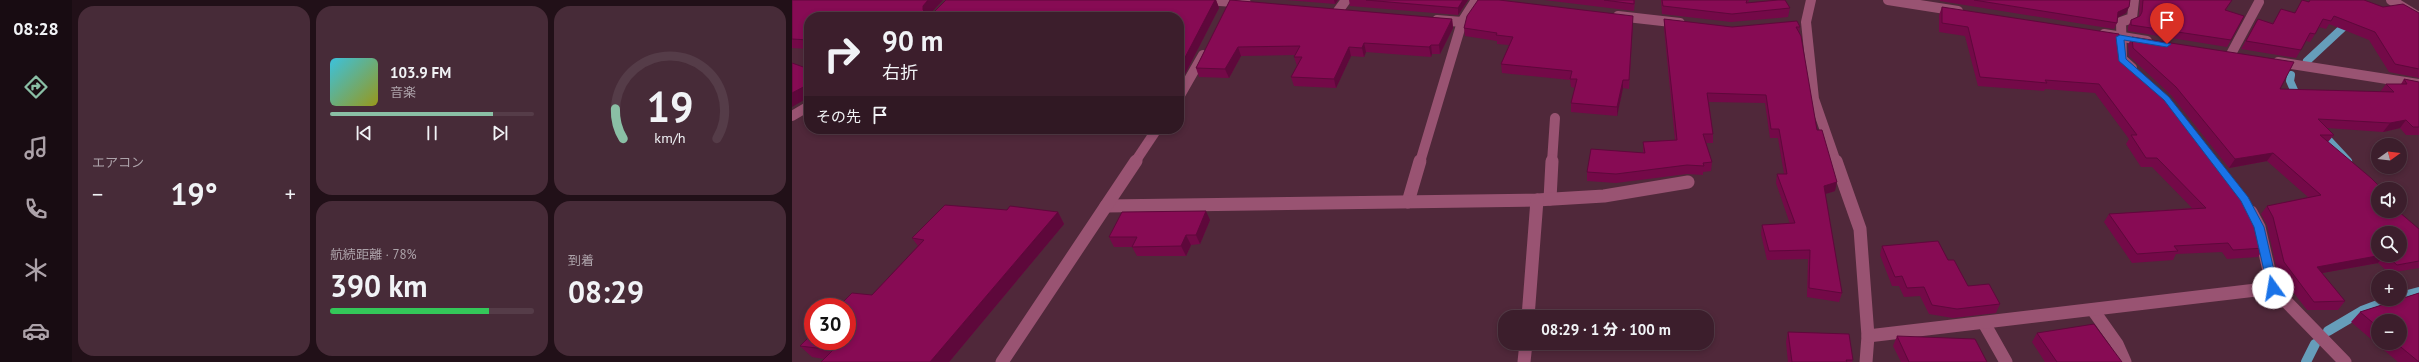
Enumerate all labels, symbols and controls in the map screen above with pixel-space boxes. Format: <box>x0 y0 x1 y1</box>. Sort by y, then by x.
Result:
pin <box>2150 3 2184 44</box>
icon: arrive <box>2156 9 2178 31</box>
text: 08:28 <box>13 17 59 40</box>
text: 90 m <box>882 22 943 59</box>
icon: right <box>816 28 868 80</box>
text: 右折 <box>882 61 918 84</box>
text: 103.9 FM <box>390 63 451 82</box>
icon: directions <box>22 73 50 101</box>
text: 19 <box>646 79 694 132</box>
text: 音楽 <box>390 84 416 101</box>
icon: arrive <box>869 104 891 126</box>
text: その先 <box>816 107 861 126</box>
icon: previous <box>353 122 375 144</box>
icon: pause <box>421 122 443 144</box>
icon: next <box>489 122 511 144</box>
text: km/h <box>654 127 686 146</box>
icon: music <box>22 134 50 162</box>
north arrow <box>2371 138 2407 174</box>
map controls <box>2371 138 2407 350</box>
text: エアコン <box>92 154 144 171</box>
text: 19° <box>170 174 218 213</box>
text: − <box>92 180 103 208</box>
text: + <box>285 180 296 208</box>
button: sound <box>2371 182 2407 218</box>
icon: phone <box>22 195 50 223</box>
button: search <box>2371 226 2407 262</box>
text: 航続距離 · 78% <box>330 246 417 263</box>
text: 到着 <box>568 252 594 269</box>
icon: climate <box>22 256 50 284</box>
text: 390 km <box>330 266 428 305</box>
position arrow <box>2252 267 2294 309</box>
button: + <box>2371 270 2407 306</box>
text: 08:29 <box>568 272 644 311</box>
speed limit sign: 30 <box>804 298 856 350</box>
button: − <box>2371 314 2407 350</box>
icon: car <box>22 317 50 345</box>
text: 08:29 · 1 分 · 100 m <box>1541 320 1671 339</box>

